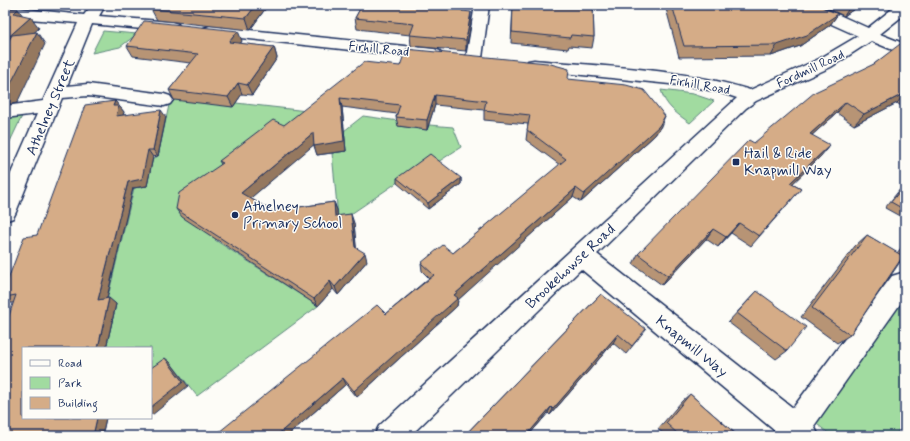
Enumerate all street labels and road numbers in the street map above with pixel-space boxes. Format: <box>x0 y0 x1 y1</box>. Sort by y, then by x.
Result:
street label: Firhill Road <box>348 38 410 61</box>
street label: Fordmill Road <box>774 46 847 92</box>
street label: Athelney Street <box>22 56 80 159</box>
street label: Firhill Road <box>668 72 731 99</box>
street label: Brookehowse Road <box>521 220 620 314</box>
street label: Knapmill Way <box>651 311 732 382</box>

